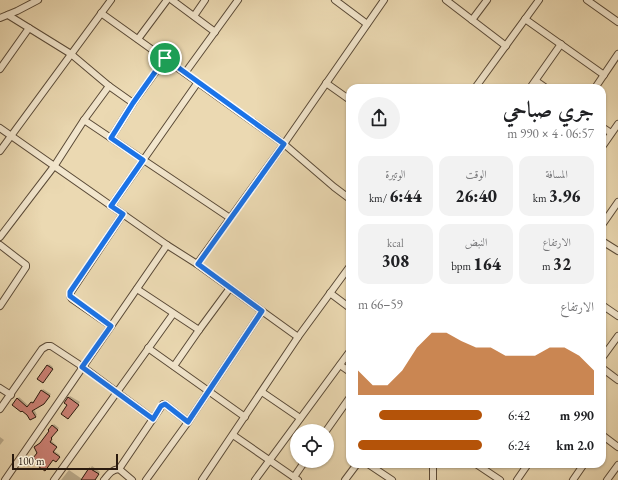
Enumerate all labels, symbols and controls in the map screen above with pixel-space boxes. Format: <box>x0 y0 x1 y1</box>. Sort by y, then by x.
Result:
pin <box>148 41 182 75</box>
icon: arrive <box>154 47 176 69</box>
text: جري صباحي <box>503 95 594 124</box>
button: share <box>358 97 400 139</box>
text: 06:57 · 4 × 990 m <box>507 125 594 142</box>
text: الوتيرة <box>385 167 405 181</box>
text: الوقت <box>465 167 487 181</box>
text: المسافة <box>545 167 568 181</box>
text: 6:44 <box>389 185 422 207</box>
text: 26:40 <box>455 185 497 207</box>
text: 3.96 <box>549 185 581 207</box>
text: /km <box>369 191 389 205</box>
text: km <box>533 191 549 205</box>
text: النبض <box>465 235 487 249</box>
text: الارتفاع <box>542 235 571 249</box>
text: kcal <box>387 236 404 250</box>
text: 308 <box>382 250 409 272</box>
text: 164 <box>473 253 501 275</box>
text: 32 <box>553 253 571 275</box>
text: bpm <box>451 259 473 273</box>
text: m <box>542 259 553 273</box>
text: 59–66 m <box>358 296 403 313</box>
text: الارتفاع <box>560 298 594 315</box>
text: 6:42 <box>508 407 530 424</box>
text: 990 m <box>560 407 594 424</box>
map controls <box>290 424 334 468</box>
button: locate <box>290 424 334 468</box>
text: 6:24 <box>508 437 530 454</box>
text: 2.0 km <box>556 437 594 454</box>
scale bar <box>12 452 118 471</box>
text: 100 m <box>18 454 45 468</box>

